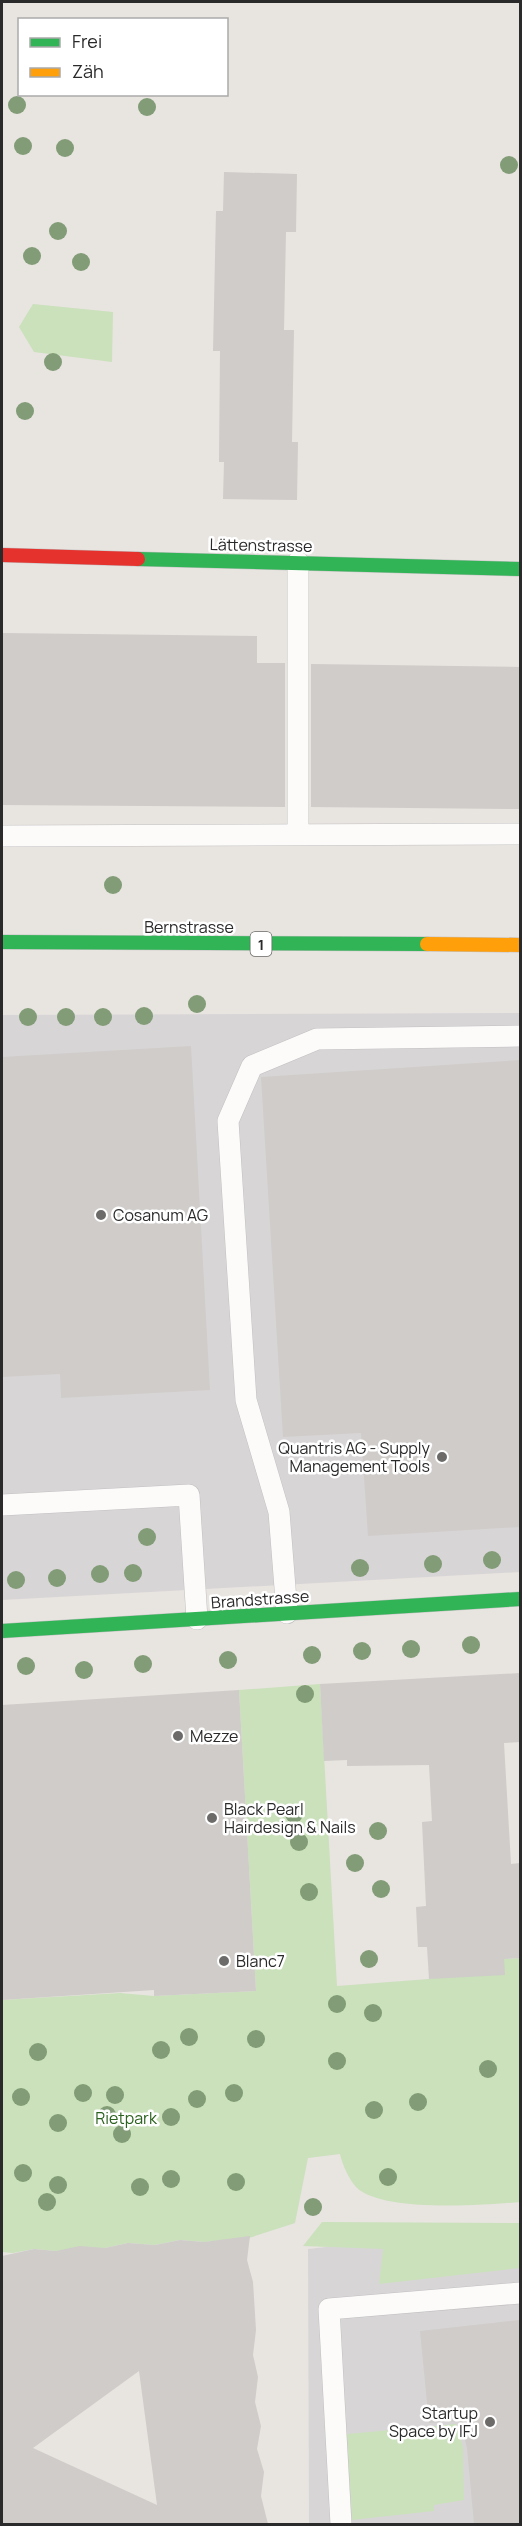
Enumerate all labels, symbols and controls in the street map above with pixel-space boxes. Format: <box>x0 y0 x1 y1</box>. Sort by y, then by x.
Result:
legend <box>18 18 228 96</box>
text: Frei <box>72 29 102 53</box>
text: Zäh <box>72 59 104 83</box>
street label: Lättenstrasse <box>209 533 313 557</box>
street label: Bernstrasse <box>144 916 234 938</box>
road number: 1 <box>250 932 272 956</box>
place label: Cosanum AG <box>113 1204 208 1226</box>
marker: Cosanum AG <box>94 1208 108 1222</box>
place label: Quantris AG - Supply Management Tools <box>278 1437 431 1477</box>
marker: Quantris AG - Supply Management Tools <box>435 1450 449 1464</box>
street label: Brandstrasse <box>210 1585 310 1613</box>
place label: Mezze <box>190 1725 238 1747</box>
marker: Mezze <box>171 1729 185 1743</box>
place label: Black Pearl Hairdesign & Nails <box>224 1798 356 1838</box>
marker: Black Pearl Hairdesign & Nails <box>205 1811 219 1825</box>
place label: Blanc7 <box>236 1950 285 1972</box>
marker: Blanc7 <box>217 1954 231 1968</box>
park label: Rietpark <box>95 2107 158 2129</box>
place label: Startup Space by IFJ <box>389 2402 478 2442</box>
marker: Startup Space by IFJ <box>483 2415 497 2429</box>

